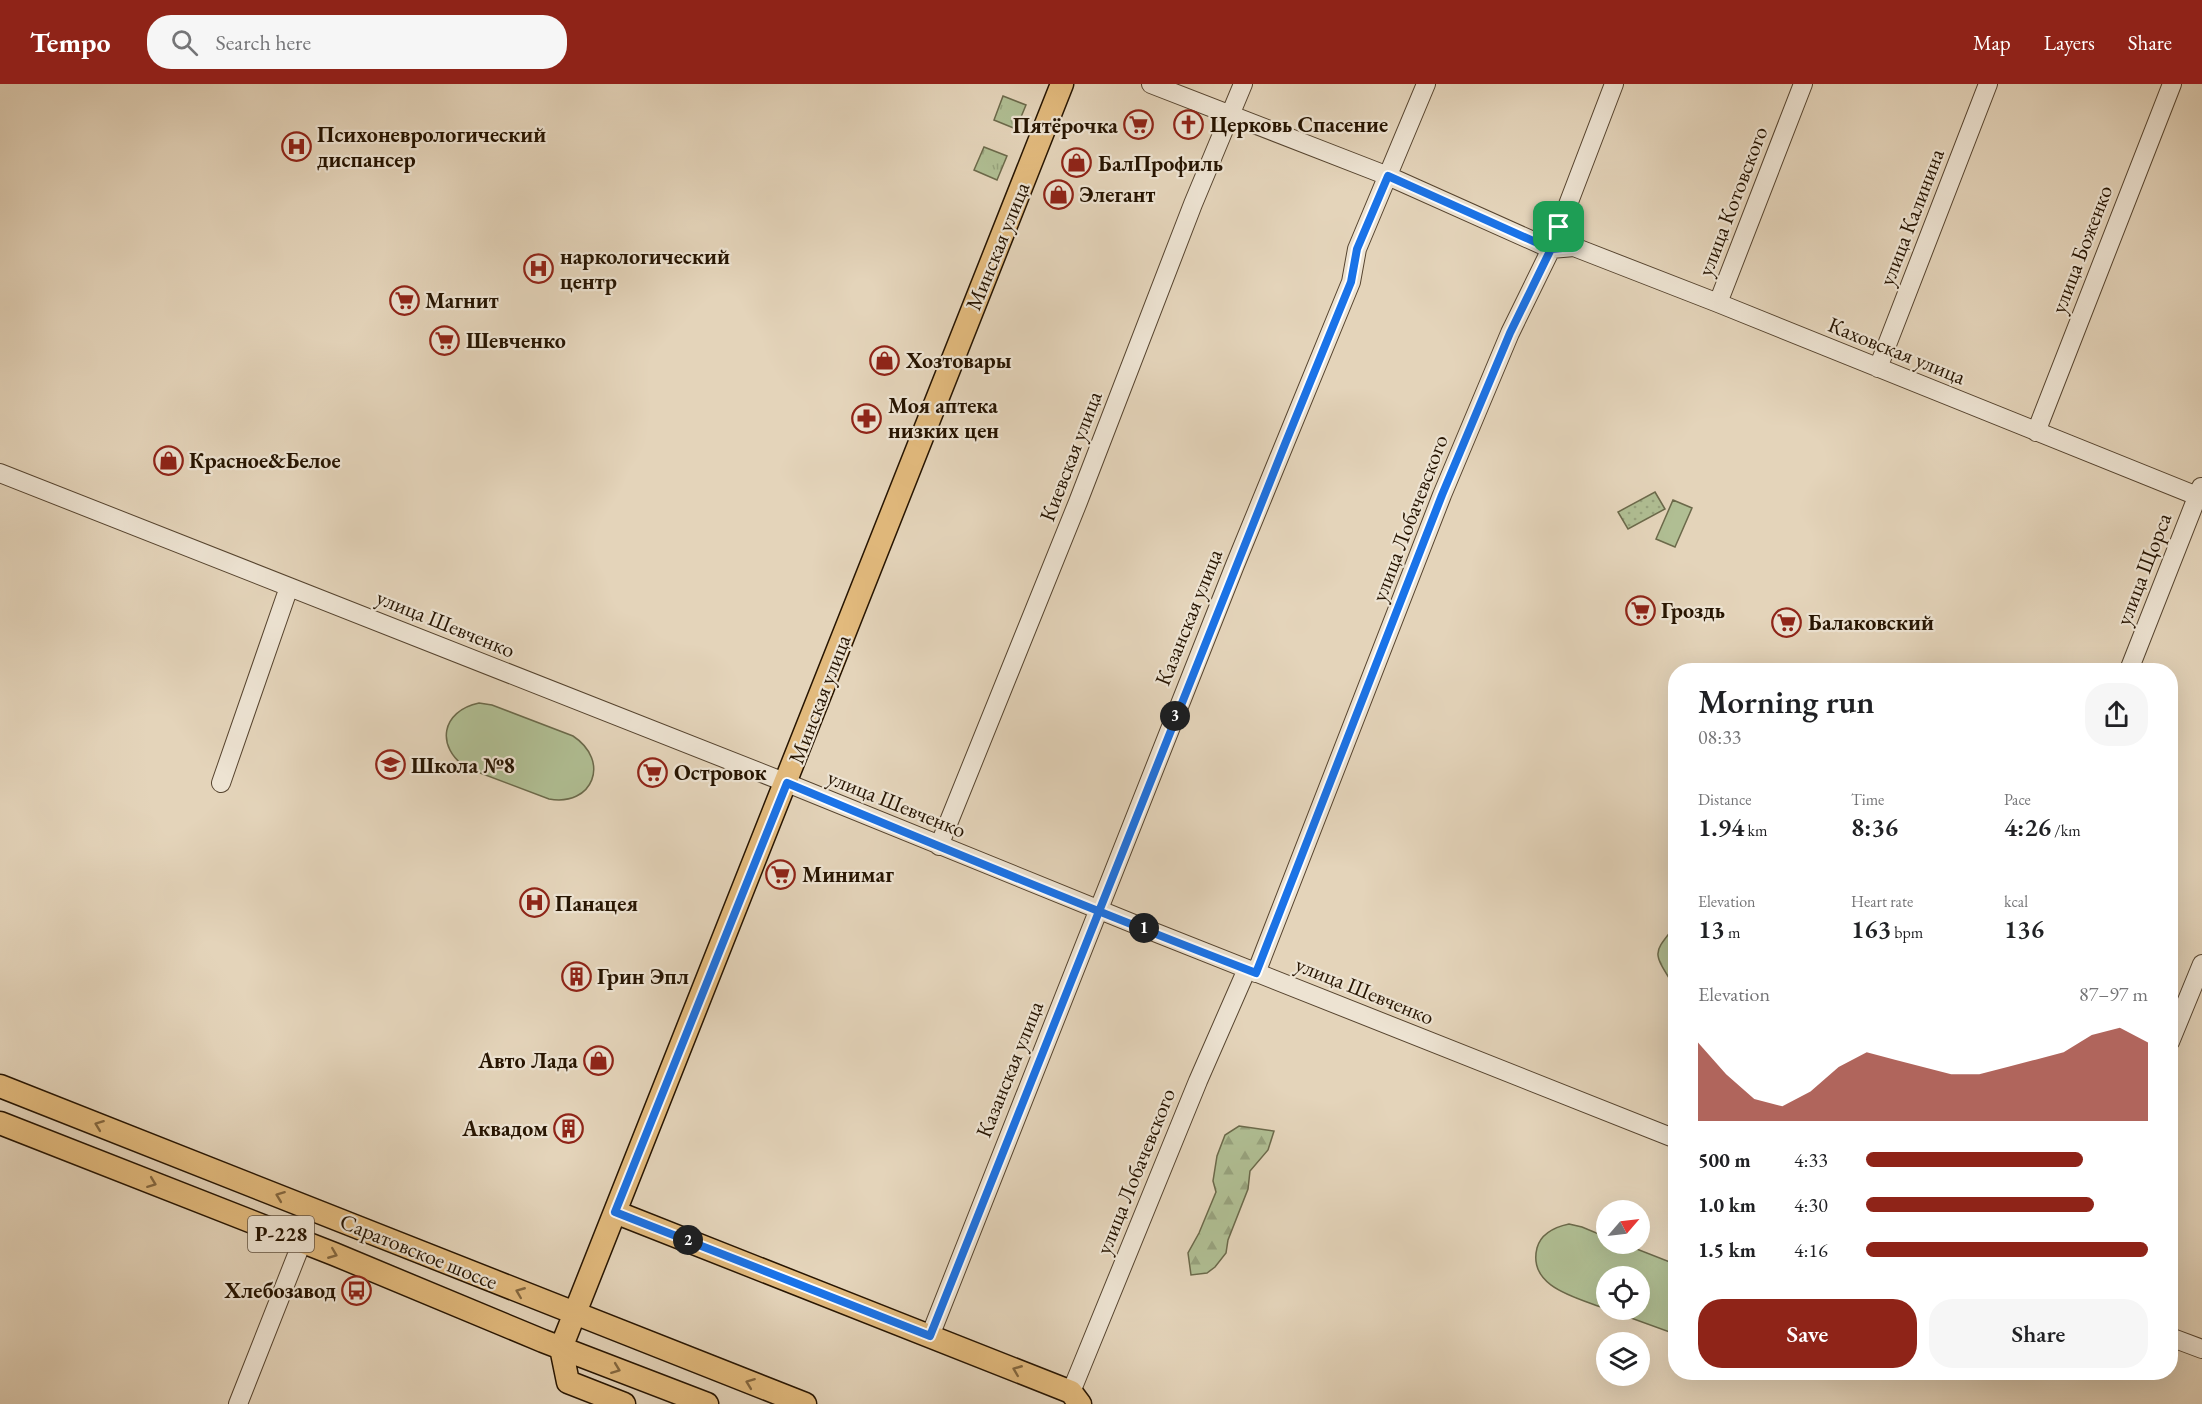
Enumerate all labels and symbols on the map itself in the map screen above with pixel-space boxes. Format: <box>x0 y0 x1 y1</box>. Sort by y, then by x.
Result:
church icon: Церковь Спасение <box>1173 108 1205 140</box>
supermarket icon: Пятёрочка <box>1123 109 1155 141</box>
place label: Церковь Спасение <box>1210 110 1388 139</box>
place label: Пятёрочка <box>1013 111 1118 140</box>
place label: Психоневрологический диспансер <box>317 120 546 174</box>
street label: улица Котовского <box>1691 122 1774 280</box>
hospital icon: Психоневрологический диспансер <box>280 131 312 163</box>
street label: улица Калинина <box>1872 144 1951 290</box>
shop icon: БалПрофиль <box>1061 147 1093 179</box>
place label: БалПрофиль <box>1098 149 1223 178</box>
street label: Минская улица <box>959 177 1036 315</box>
shop icon: Элегант <box>1042 178 1074 210</box>
place label: Элегант <box>1079 180 1155 209</box>
street label: улица Боженко <box>2044 181 2119 317</box>
pin <box>1533 201 1584 252</box>
place label: наркологический центр <box>560 242 730 296</box>
hospital icon: наркологический центр <box>523 253 555 285</box>
supermarket icon: Магнит <box>388 284 420 316</box>
place label: Магнит <box>425 286 499 315</box>
street label: Каховская улица <box>1824 310 1970 391</box>
supermarket icon: Шевченко <box>429 324 461 356</box>
place label: Шевченко <box>466 326 566 355</box>
shop icon: Хозтовары <box>869 344 901 376</box>
place label: Хозтовары <box>905 346 1012 375</box>
street label: Киевская улица <box>1032 387 1109 525</box>
place label: Моя аптека низких цен <box>888 391 999 445</box>
pharmacy icon: Моя аптека низких цен <box>851 402 883 434</box>
street label: улица Лобачевского <box>1364 430 1455 606</box>
shop icon: Красное&Белое <box>152 444 184 476</box>
place label: Красное&Белое <box>189 446 341 475</box>
street label: улица Щорса <box>2109 509 2178 630</box>
street label: Казанская улица <box>1148 544 1229 690</box>
street label: улица Шевченко <box>372 582 520 664</box>
supermarket icon: Гроздь <box>1624 594 1656 626</box>
place label: Гроздь <box>1661 596 1725 625</box>
supermarket icon: Балаковский <box>1771 606 1803 638</box>
place label: Балаковский <box>1808 608 1934 637</box>
street label: Минская улица <box>782 630 857 768</box>
pin: 3 <box>1160 701 1190 731</box>
school or university icon: Школа №8 <box>374 749 406 781</box>
place label: Школа №8 <box>411 751 515 780</box>
supermarket icon: Островок <box>637 756 669 788</box>
place label: Островок <box>674 758 768 787</box>
street label: улица Шевченко <box>823 762 971 844</box>
supermarket icon: Минимаг <box>765 858 797 890</box>
place label: Минимаг <box>802 860 894 889</box>
hospital icon: Панацея <box>518 887 550 919</box>
place label: Панацея <box>555 889 638 918</box>
pin: 1 <box>1129 913 1159 943</box>
street label: улица Шевченко <box>1291 949 1439 1031</box>
building icon: Грин Эпл <box>560 960 592 992</box>
place label: Грин Эпл <box>597 962 689 991</box>
street label: Казанская улица <box>969 996 1050 1142</box>
shop icon: Авто Лада <box>583 1044 615 1076</box>
place label: Авто Лада <box>477 1046 578 1075</box>
street label: улица Лобачевского <box>1089 1084 1182 1259</box>
building icon: Аквадом <box>553 1112 585 1144</box>
place label: Аквадом <box>461 1114 548 1143</box>
one-way arrow <box>94 1120 105 1132</box>
one-way arrow <box>146 1176 157 1188</box>
one-way arrow <box>276 1191 286 1204</box>
north arrow <box>1596 1200 1650 1254</box>
street label: Саратовское шоссе <box>336 1207 502 1296</box>
road number: Р-228 <box>248 1216 314 1252</box>
pin: 2 <box>673 1225 703 1255</box>
one-way arrow <box>327 1247 338 1259</box>
bus stop icon: Хлебозавод <box>341 1274 373 1306</box>
place label: Хлебозавод <box>224 1276 336 1305</box>
one-way arrow <box>515 1287 526 1299</box>
one-way arrow <box>610 1362 621 1374</box>
one-way arrow <box>1012 1365 1023 1377</box>
one-way arrow <box>745 1377 756 1390</box>

